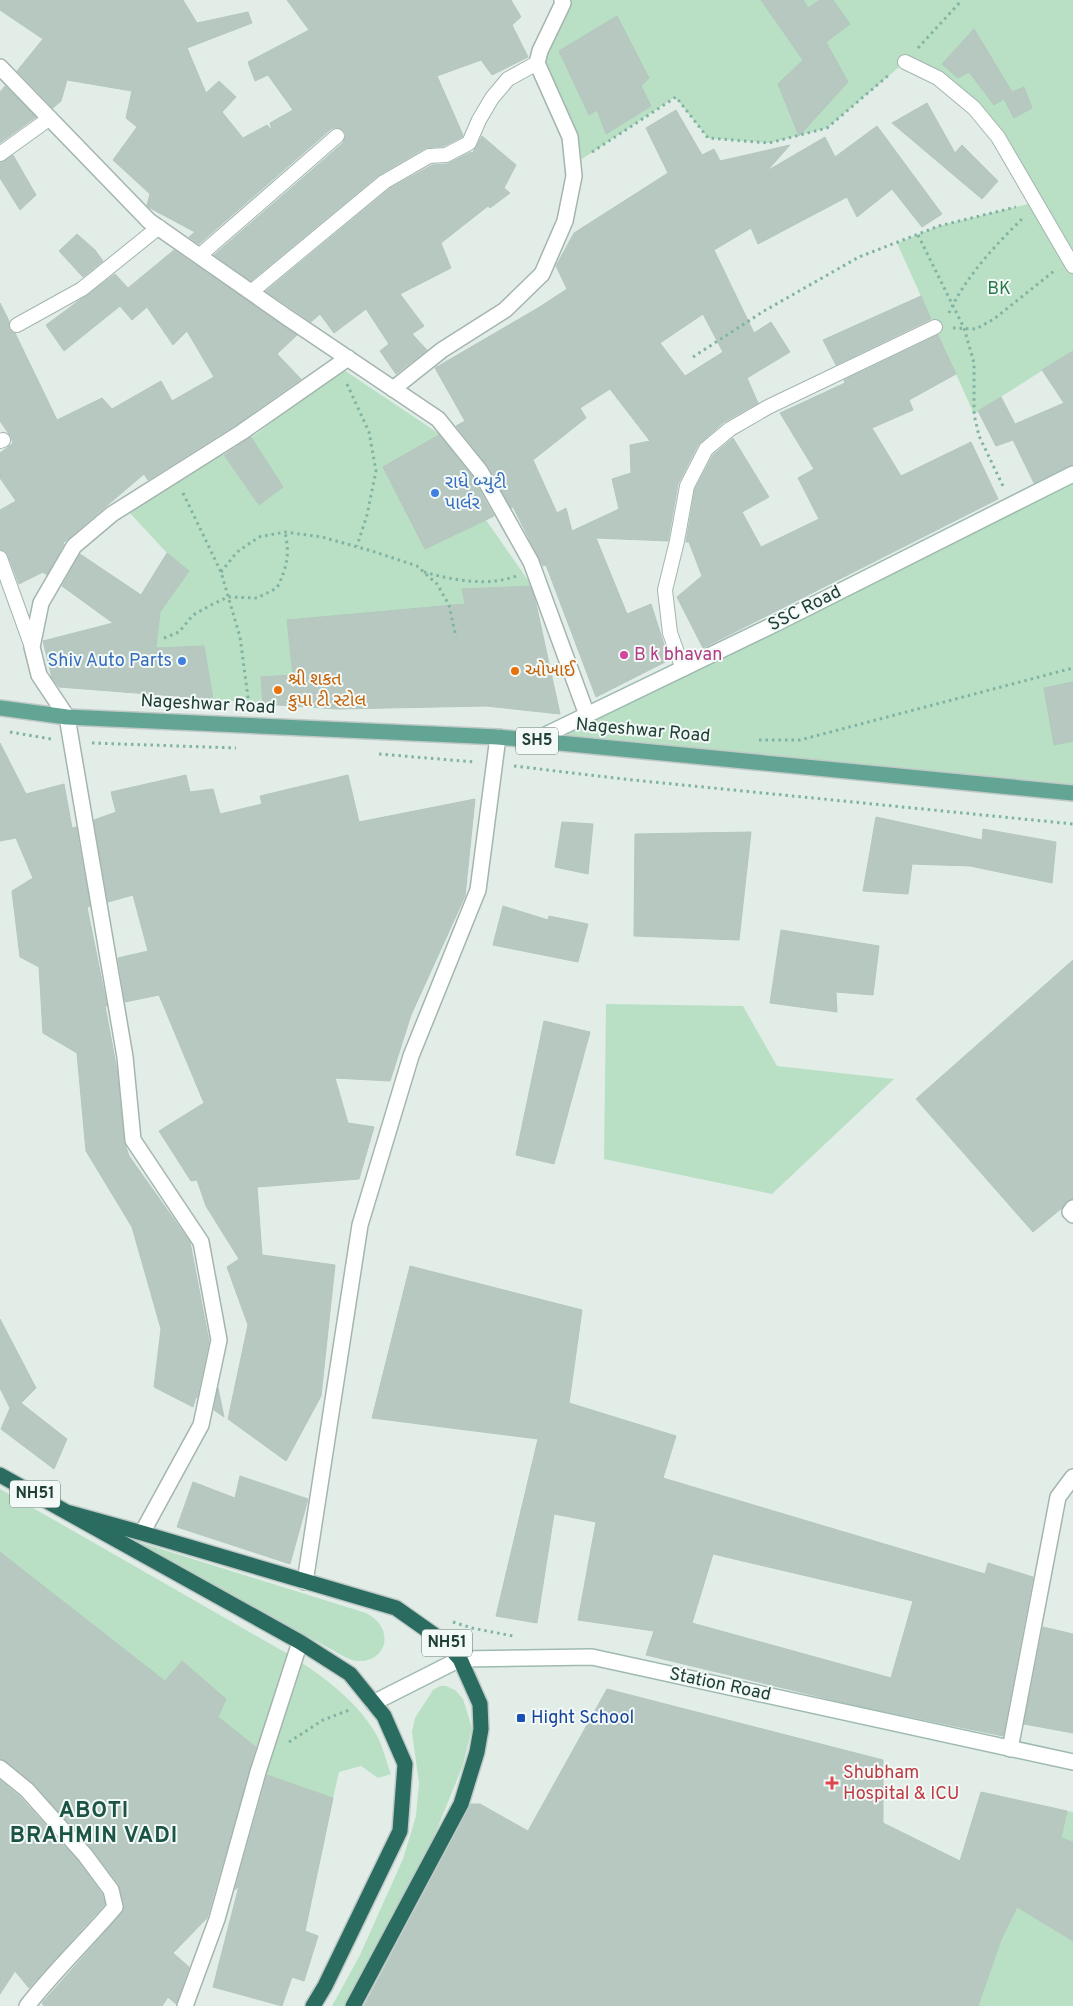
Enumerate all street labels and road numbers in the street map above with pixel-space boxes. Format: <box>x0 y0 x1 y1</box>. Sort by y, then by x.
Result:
street label: SSC Road <box>765 581 845 637</box>
street label: Nageshwar Road <box>140 690 276 720</box>
street label: Nageshwar Road <box>575 714 711 748</box>
road number: SH5 <box>516 728 558 754</box>
road number: NH51 <box>10 1480 60 1508</box>
road number: NH51 <box>422 1630 472 1656</box>
street label: Station Road <box>667 1663 773 1707</box>

